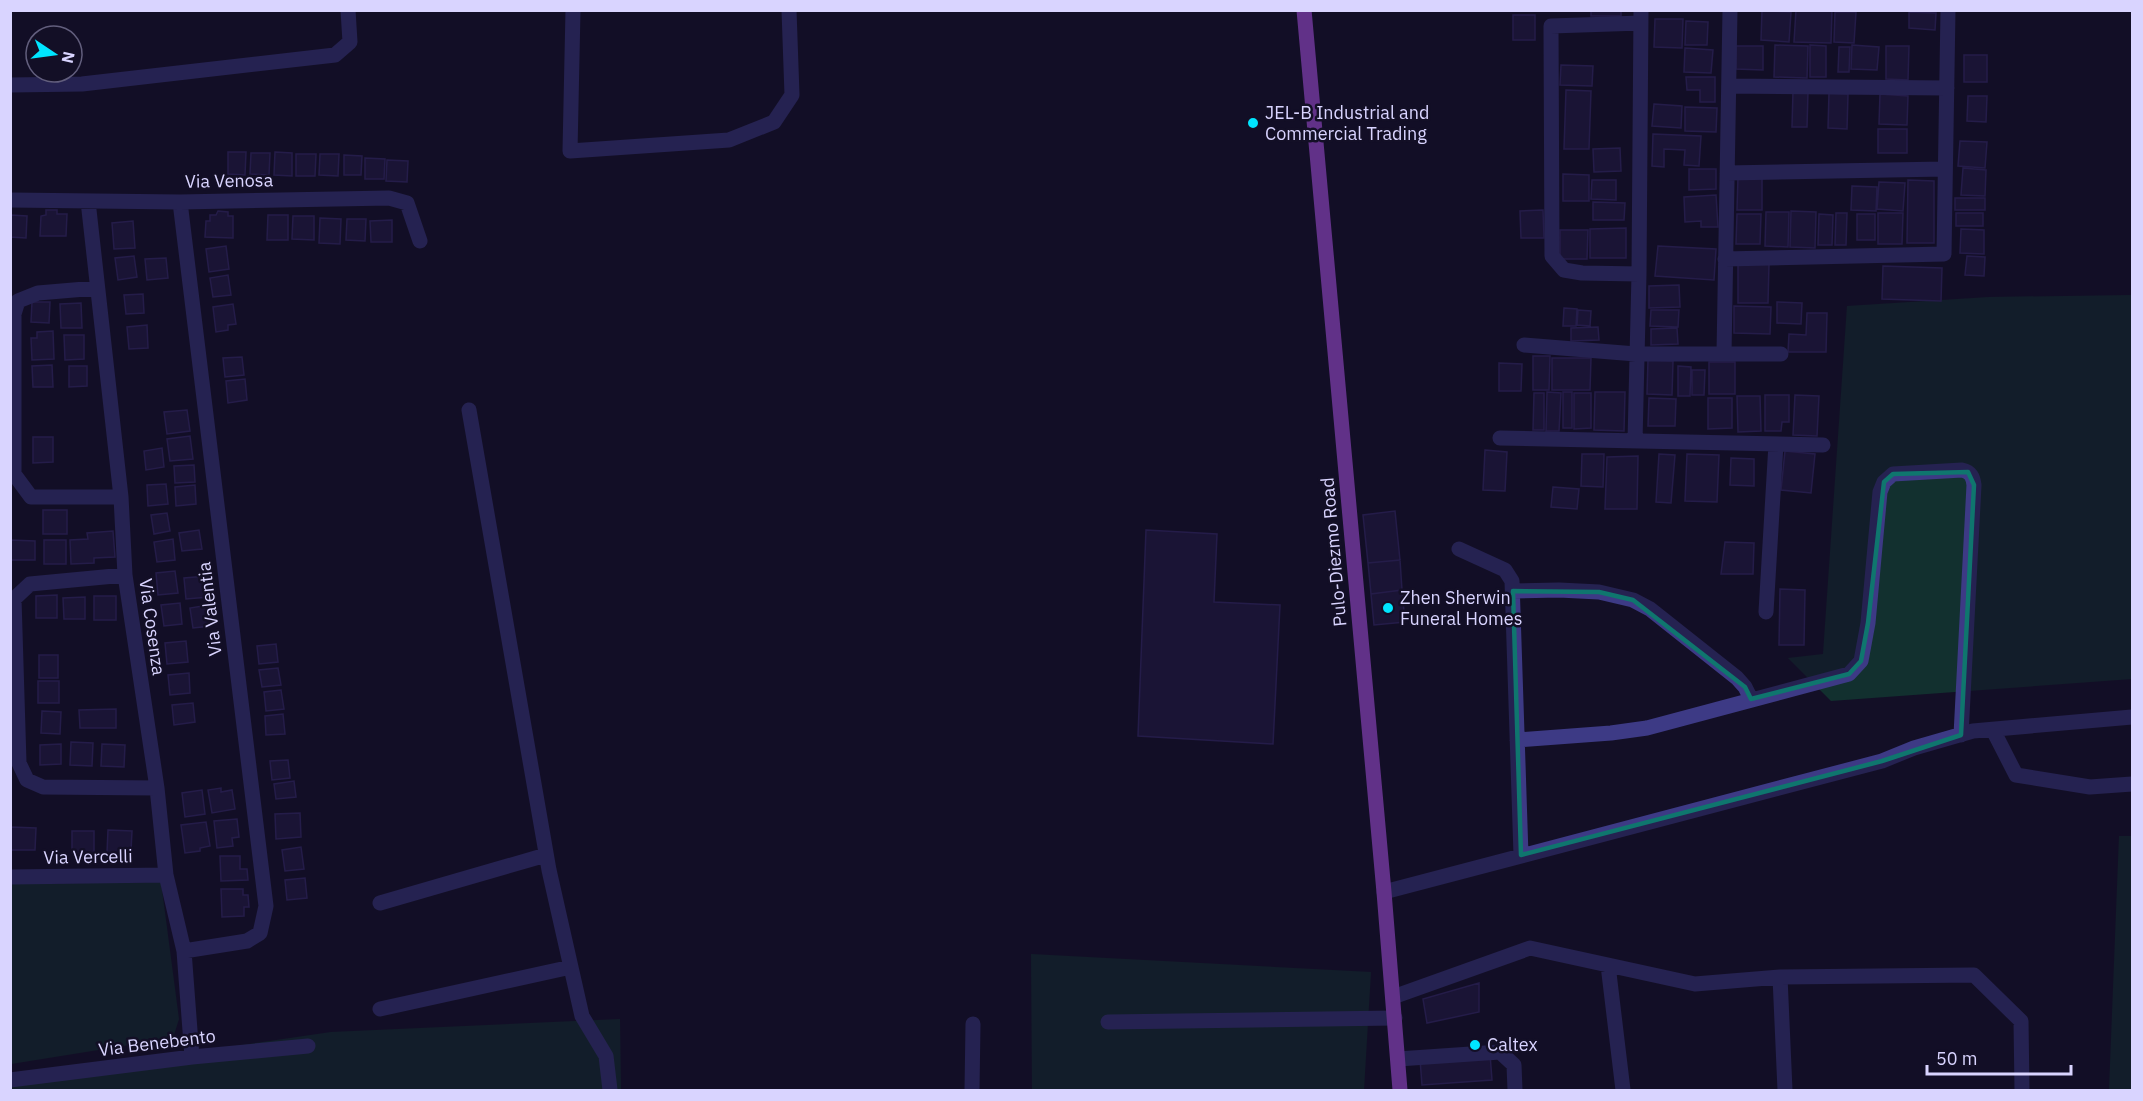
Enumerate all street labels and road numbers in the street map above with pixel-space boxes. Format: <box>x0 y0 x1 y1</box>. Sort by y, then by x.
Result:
street label: Via Venosa <box>185 168 274 193</box>
street label: Pulo-Diezmo Road <box>1316 477 1351 628</box>
street label: Via Valentia <box>192 560 227 658</box>
street label: Via Cosenza <box>134 577 171 677</box>
street label: Via Vercelli <box>43 844 133 869</box>
street label: Via Benebento <box>97 1024 217 1061</box>

